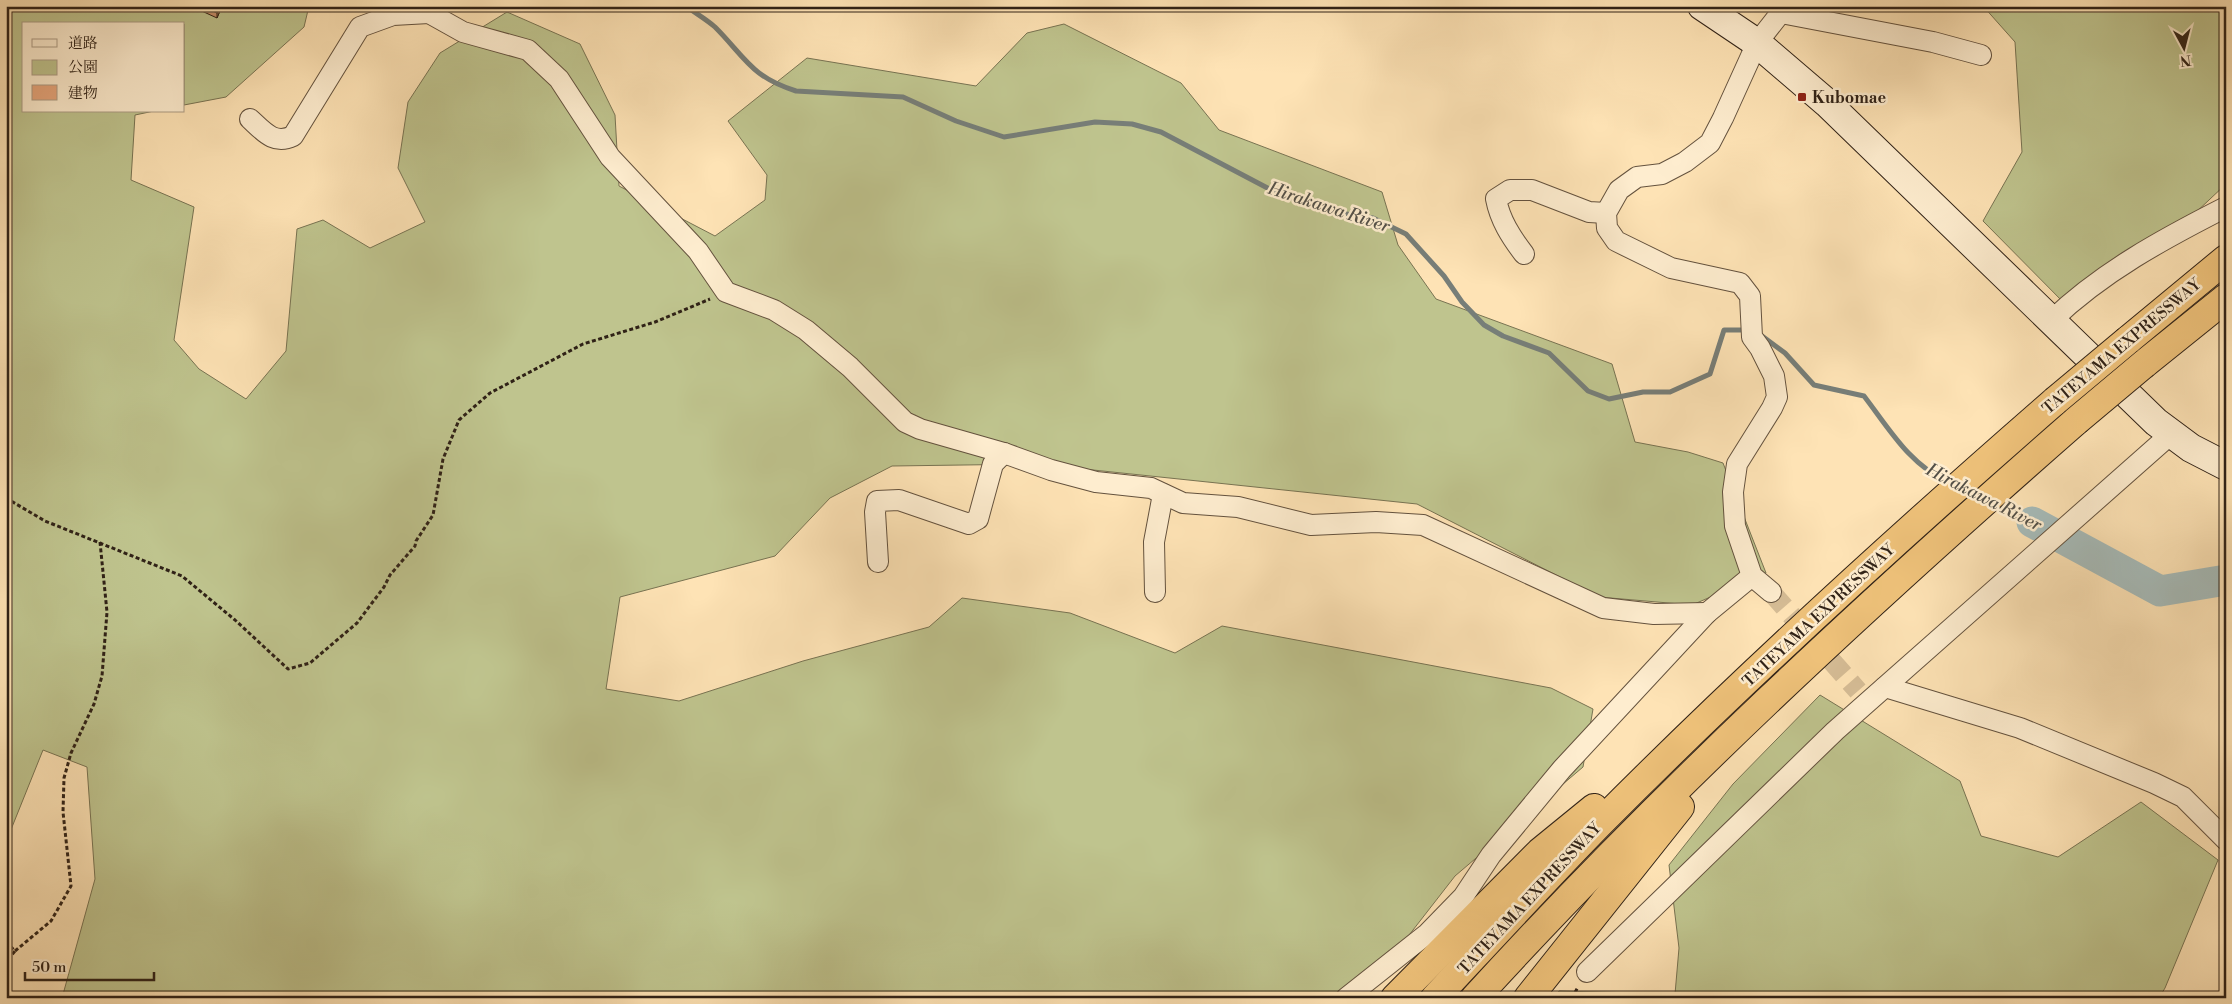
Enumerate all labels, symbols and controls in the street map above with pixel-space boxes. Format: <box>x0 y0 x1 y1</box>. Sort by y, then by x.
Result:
legend <box>22 22 185 112</box>
north arrow <box>2160 22 2210 72</box>
text: 道路 <box>68 34 98 53</box>
text: N <box>2179 50 2192 70</box>
text: 公園 <box>68 58 98 77</box>
text: 建物 <box>68 84 98 103</box>
place label: Kubomae <box>1812 88 1887 108</box>
marker: Kubomae <box>1796 91 1808 103</box>
water label: Hirakawa River <box>1264 177 1393 238</box>
street label: TATEYAMA EXPRESSWAY <box>2038 274 2206 419</box>
water label: Hirakawa River <box>1921 458 2046 537</box>
street label: TATEYAMA EXPRESSWAY <box>1738 539 1900 692</box>
street label: TATEYAMA EXPRESSWAY <box>1454 817 1607 979</box>
scale bar <box>25 949 154 981</box>
text: 50 m <box>32 958 66 977</box>

